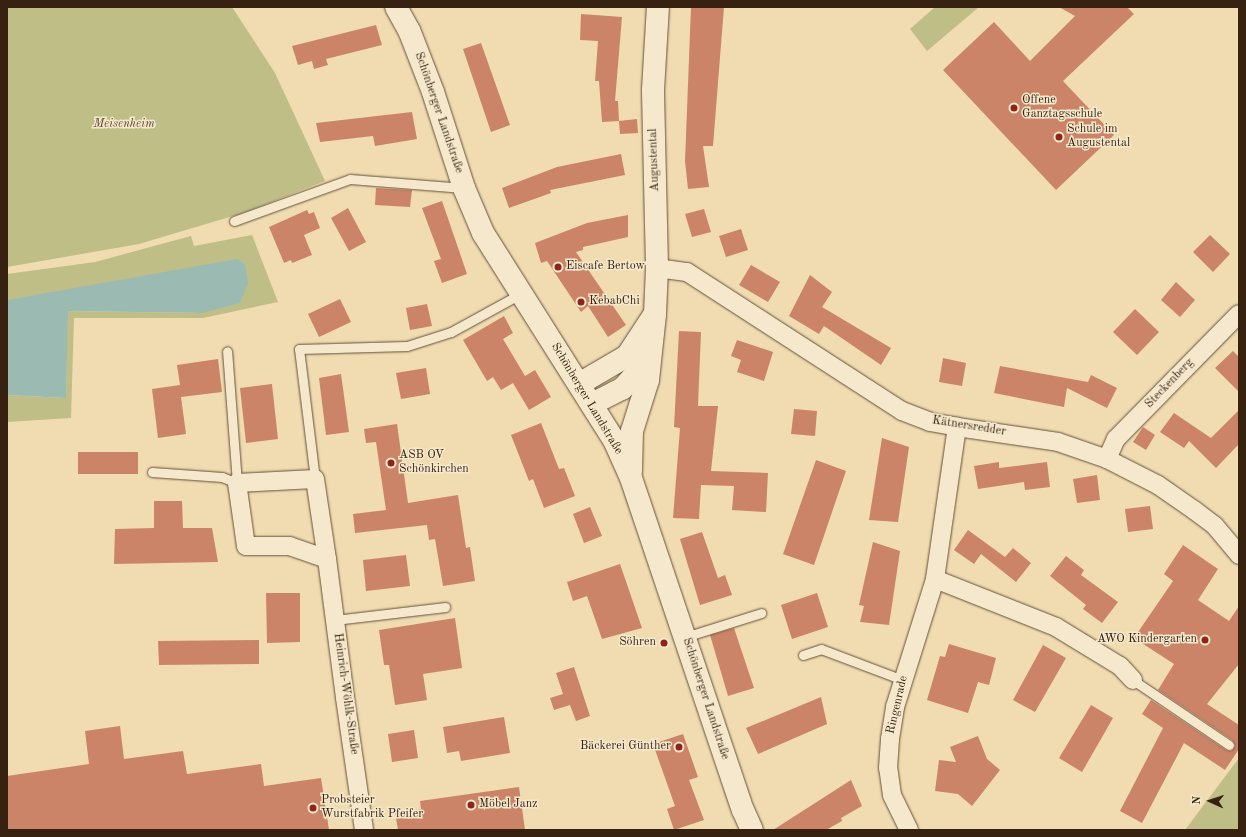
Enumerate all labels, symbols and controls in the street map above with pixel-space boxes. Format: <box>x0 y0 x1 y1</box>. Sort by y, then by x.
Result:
street label: Schönberger Landstraße <box>410 50 466 176</box>
place label: Offene Ganztagsschule <box>1022 94 1102 122</box>
marker: Offene Ganztagsschule <box>1009 103 1019 113</box>
park label: Meisenheim <box>93 118 155 132</box>
place label: Schule im Augustental <box>1067 123 1130 151</box>
street label: Augustental <box>647 128 663 192</box>
marker: Schule im Augustental <box>1054 132 1064 142</box>
place label: Eiscafe Bertow <box>566 260 645 274</box>
marker: Eiscafe Bertow <box>553 262 563 272</box>
place label: KebabChi <box>589 295 640 309</box>
marker: KebabChi <box>576 297 586 307</box>
street label: Schönberger Landstraße <box>547 341 625 457</box>
street label: Steckenberg <box>1143 356 1197 412</box>
street label: Kätnersredder <box>931 414 1007 440</box>
place label: ASB OV Schönkirchen <box>399 449 469 477</box>
marker: ASB OV Schönkirchen <box>386 458 396 468</box>
street label: Heinrich-Wöhlk-Straße <box>329 632 361 756</box>
place label: AWO Kindergarten <box>1097 633 1197 647</box>
marker: AWO Kindergarten <box>1200 635 1210 645</box>
place label: Söhren <box>619 636 656 650</box>
street label: Schönberger Landstraße <box>678 636 732 762</box>
marker: Söhren <box>659 638 669 648</box>
street label: Ringenrade <box>884 674 912 736</box>
place label: Bäckerei Günther <box>580 740 671 754</box>
marker: Bäckerei Günther <box>674 742 684 752</box>
north arrow <box>1190 781 1230 821</box>
place label: Probsteier Wurstfabrik Pfeifer <box>321 794 423 822</box>
text: N <box>1192 796 1203 805</box>
place label: Möbel Janz <box>479 798 537 812</box>
marker: Möbel Janz <box>466 800 476 810</box>
marker: Probsteier Wurstfabrik Pfeifer <box>308 803 318 813</box>

